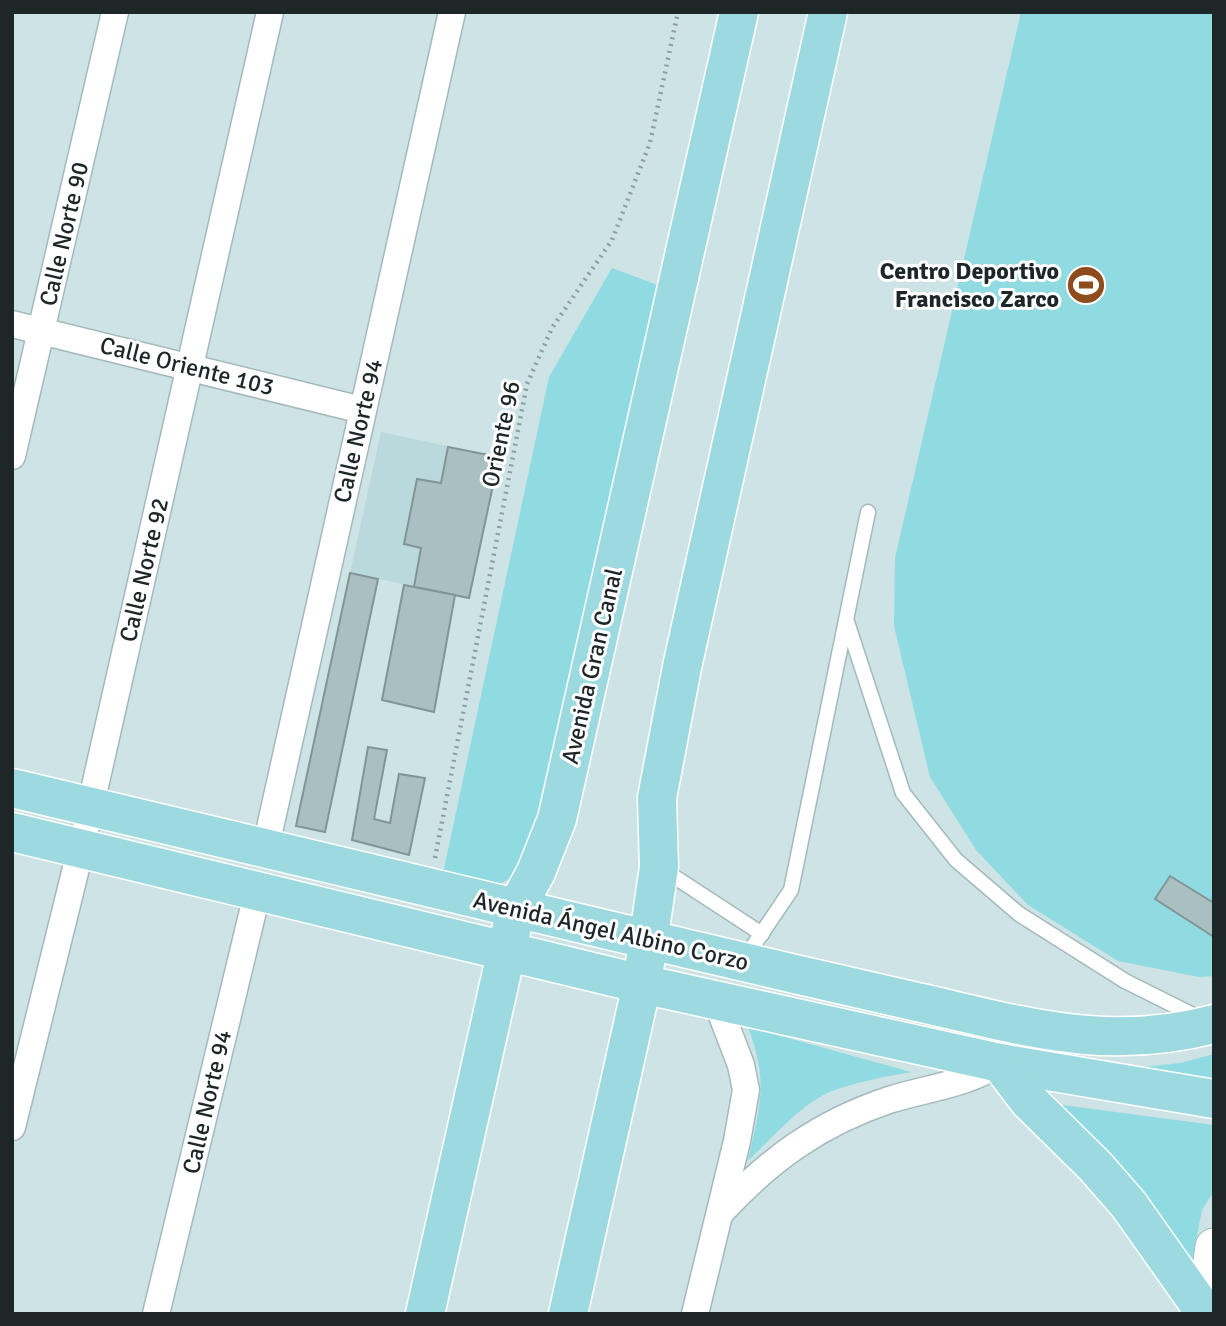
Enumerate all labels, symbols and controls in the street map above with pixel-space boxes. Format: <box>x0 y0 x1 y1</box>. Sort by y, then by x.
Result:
street label: Calle Norte 90 <box>33 159 95 309</box>
place label: Centro Deportivo Francisco Zarco <box>880 256 1059 314</box>
sports icon: Centro Deportivo Francisco Zarco <box>1065 264 1107 306</box>
street label: Calle Oriente 103 <box>97 330 277 402</box>
street label: Calle Norte 94 <box>327 356 389 506</box>
street label: Oriente 96 <box>475 378 527 490</box>
street label: Calle Norte 92 <box>113 495 175 645</box>
street label: Avenida Gran Canal <box>555 565 629 767</box>
street label: Avenida Ángel Albino Corzo <box>470 885 752 977</box>
street label: Calle Norte 94 <box>176 1027 238 1177</box>

